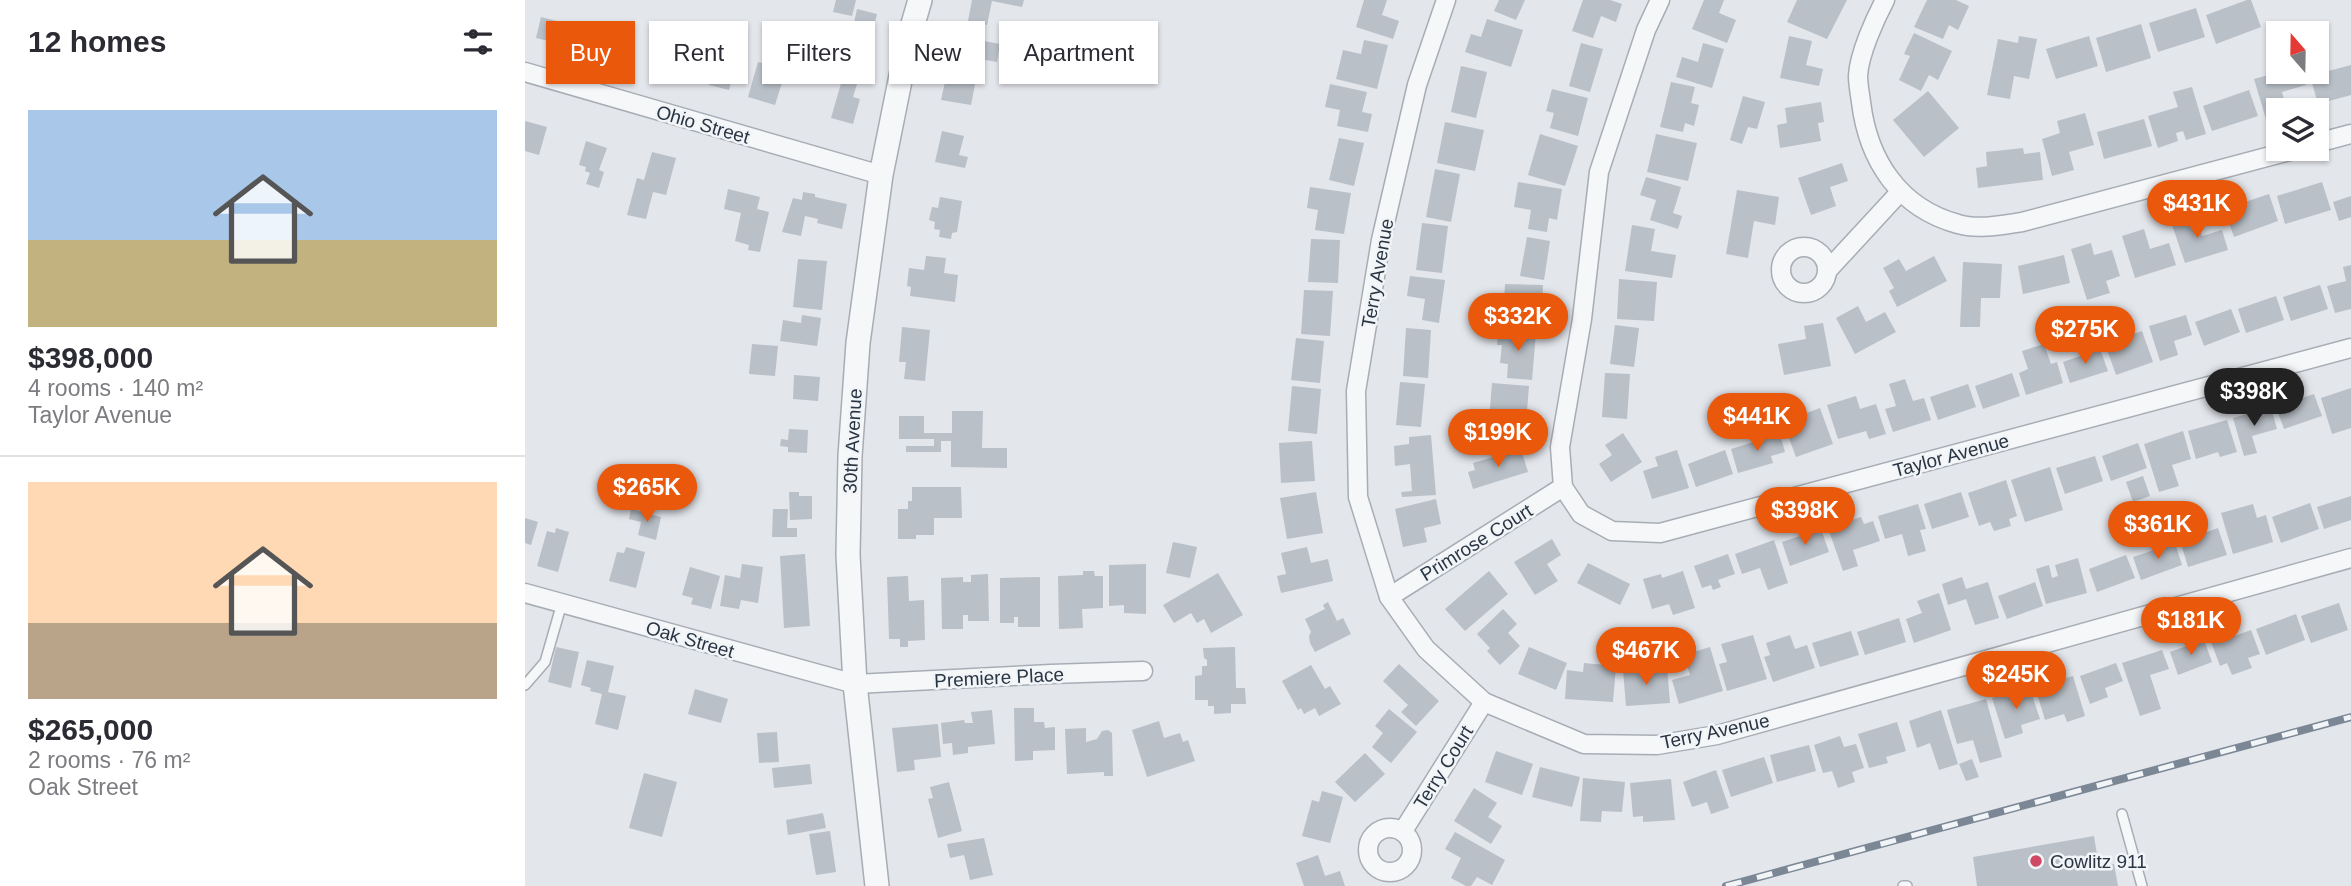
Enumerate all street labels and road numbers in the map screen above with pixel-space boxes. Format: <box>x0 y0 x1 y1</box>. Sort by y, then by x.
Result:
street label: Ohio Street <box>654 101 753 148</box>
street label: Terry Avenue <box>1358 217 1397 329</box>
street label: 30th Avenue <box>839 388 866 494</box>
street label: Taylor Avenue <box>1891 430 2011 481</box>
street label: Primrose Court <box>1417 499 1537 585</box>
street label: Oak Street <box>643 617 737 662</box>
street label: Premiere Place <box>934 664 1064 691</box>
street label: Terry Avenue <box>1659 710 1771 753</box>
street label: Terry Court <box>1410 721 1478 813</box>

